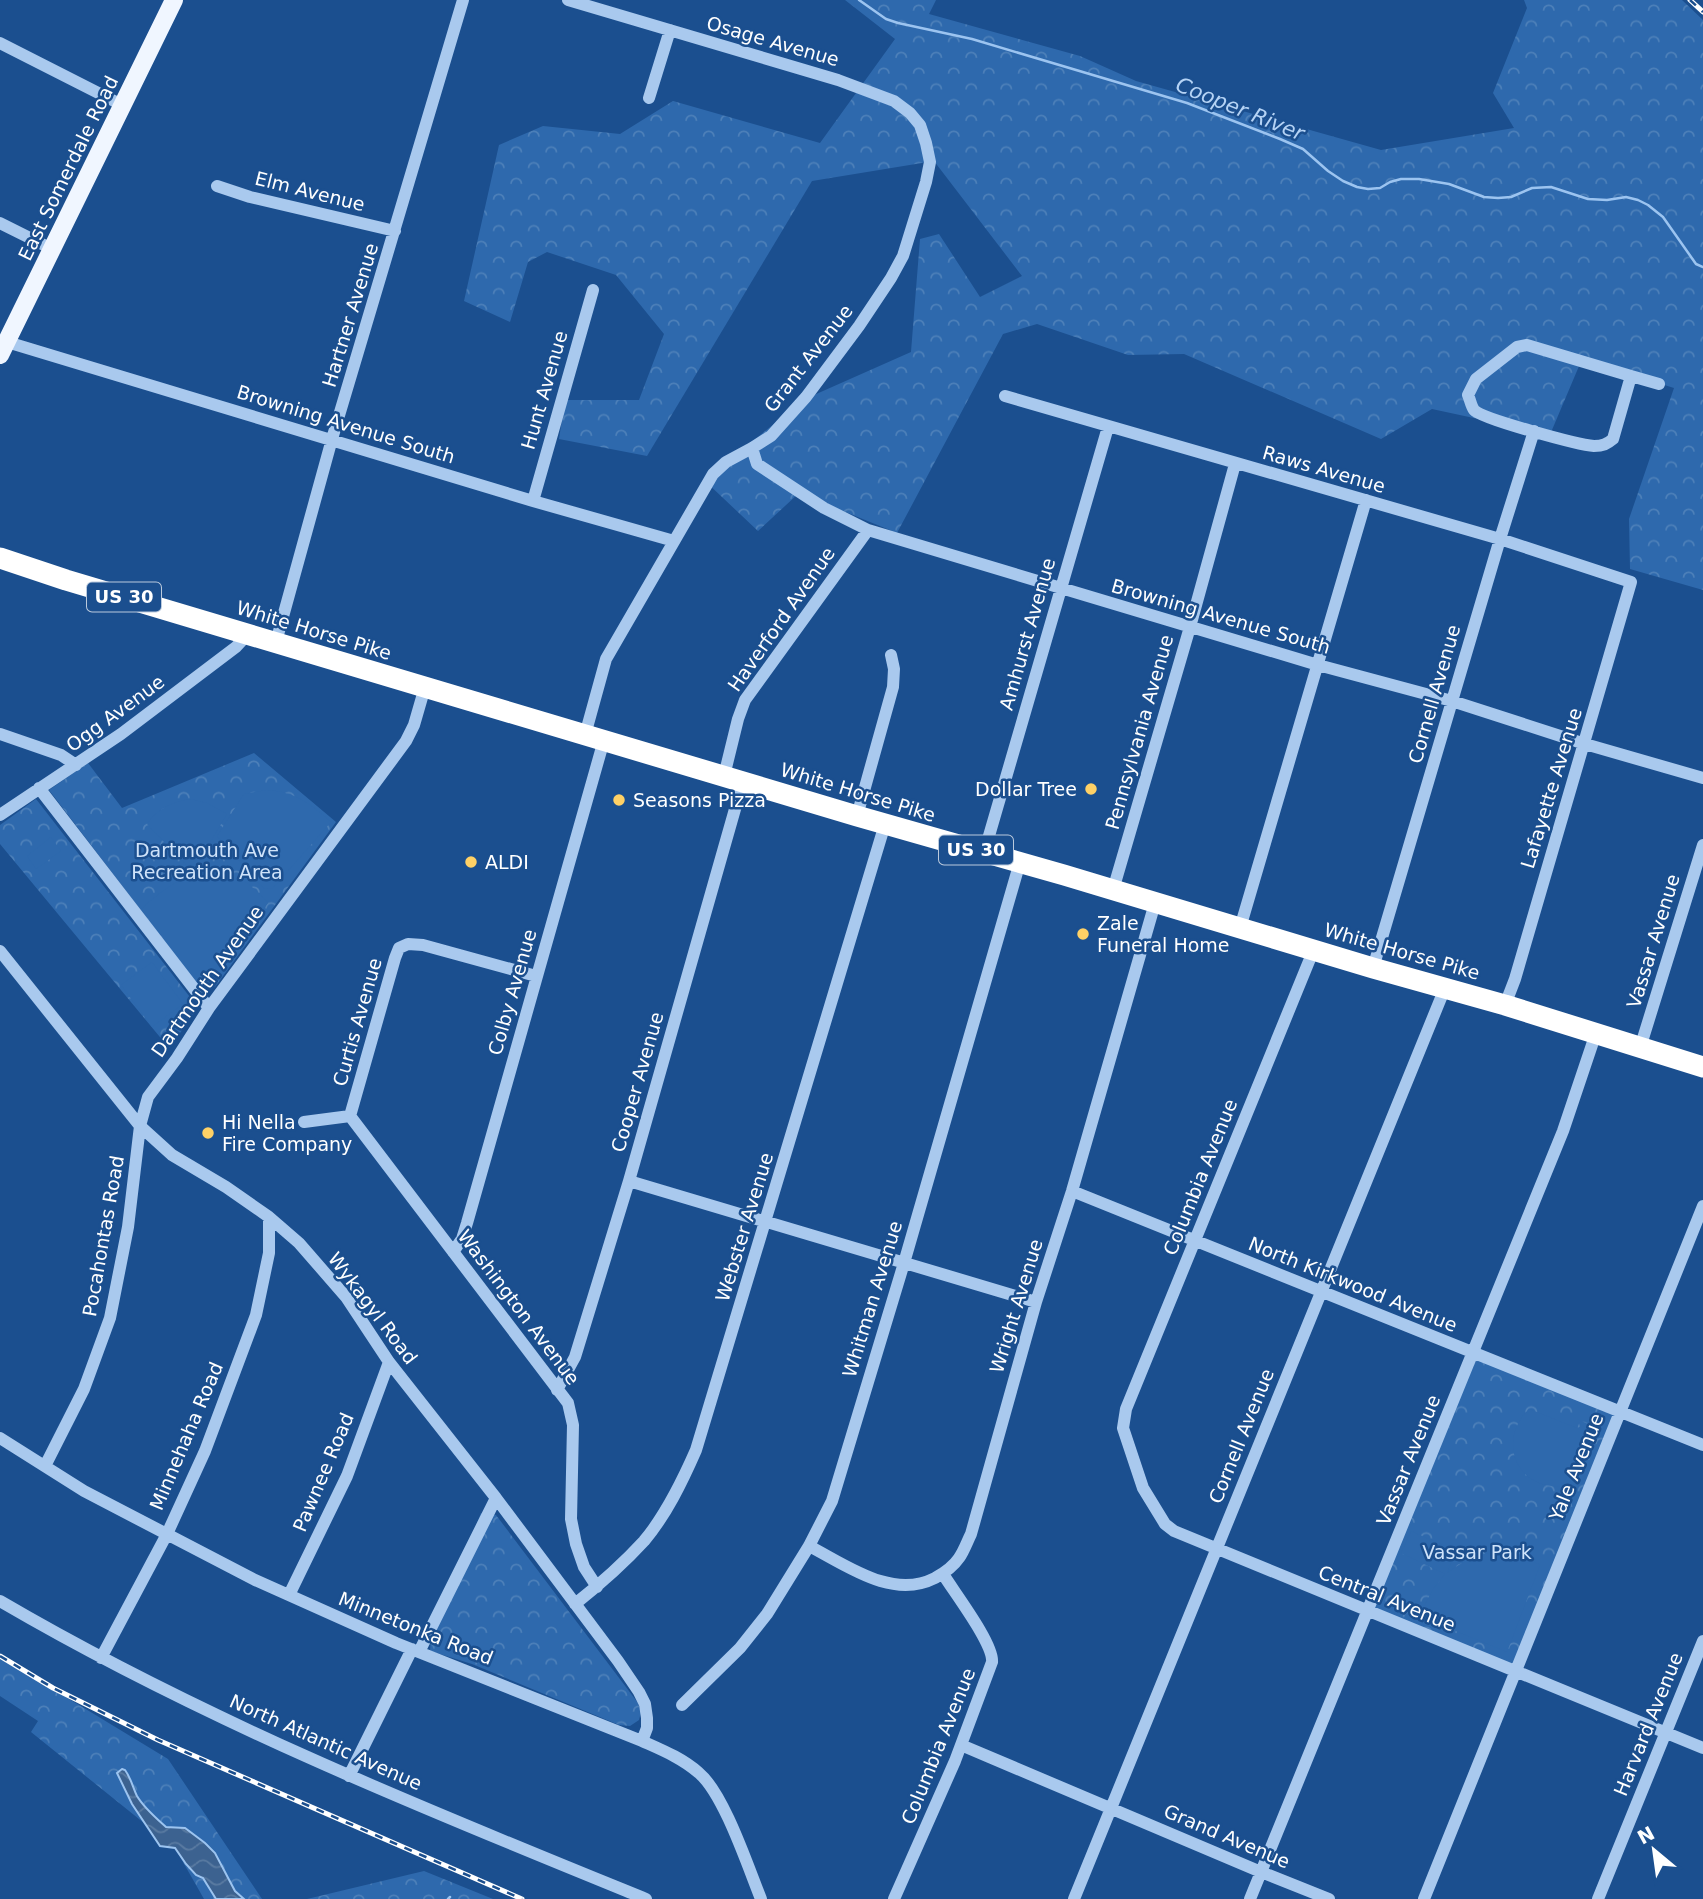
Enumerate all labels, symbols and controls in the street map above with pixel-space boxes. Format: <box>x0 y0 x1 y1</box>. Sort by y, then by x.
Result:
street label: Osage Avenue <box>704 12 842 70</box>
street label: East Somerdale Road <box>14 72 122 264</box>
water label: Cooper River <box>1172 72 1309 146</box>
street label: Elm Avenue <box>253 167 367 215</box>
street label: Hartner Avenue <box>318 240 382 390</box>
street label: Grant Avenue <box>759 300 857 416</box>
street label: Hunt Avenue <box>517 328 571 452</box>
street label: Browning Avenue South <box>234 380 458 468</box>
street label: Raws Avenue <box>1260 441 1388 497</box>
street label: Haverford Avenue <box>723 543 839 695</box>
street label: Amhurst Avenue <box>995 555 1059 713</box>
street label: Browning Avenue South <box>1109 574 1333 658</box>
road number: US 30 <box>87 582 161 612</box>
street label: White Horse Pike <box>234 596 394 664</box>
street label: Cornell Avenue <box>1404 622 1464 766</box>
street label: Pennsylvania Avenue <box>1101 632 1177 832</box>
street label: Ogg Avenue <box>62 670 168 756</box>
street label: Lafayette Avenue <box>1516 705 1586 871</box>
street label: White Horse Pike <box>778 758 938 826</box>
place label: Dollar Tree <box>975 778 1077 800</box>
marker: Dollar Tree <box>1083 781 1099 797</box>
place label: Seasons Pizza <box>633 789 766 811</box>
marker: Seasons Pizza <box>611 792 627 808</box>
road number: US 30 <box>939 836 1013 864</box>
park label: Dartmouth Ave Recreation Area <box>131 839 283 883</box>
place label: ALDI <box>485 851 529 873</box>
marker: ALDI <box>463 854 479 870</box>
street label: Vassar Avenue <box>1622 871 1684 1011</box>
street label: Dartmouth Avenue <box>146 901 268 1061</box>
place label: Zale Funeral Home <box>1097 912 1230 956</box>
street label: White Horse Pike <box>1322 918 1482 984</box>
street label: Colby Avenue <box>483 926 541 1058</box>
marker: Zale Funeral Home <box>1075 926 1091 942</box>
street label: Curtis Avenue <box>328 955 386 1089</box>
street label: Cooper Avenue <box>606 1009 668 1155</box>
street label: Columbia Avenue <box>1159 1096 1241 1258</box>
place label: Hi Nella Fire Company <box>222 1111 352 1155</box>
marker: Hi Nella Fire Company <box>200 1125 216 1141</box>
street label: Webster Avenue <box>711 1150 777 1304</box>
street label: Pocahontas Road <box>78 1154 128 1318</box>
street label: Whitman Avenue <box>838 1218 906 1380</box>
street label: Washington Avenue <box>454 1225 584 1389</box>
street label: North Kirkwood Avenue <box>1245 1232 1461 1336</box>
street label: Wright Avenue <box>985 1236 1047 1376</box>
street label: Wykagyl Road <box>324 1248 422 1368</box>
street label: Minnehaha Road <box>145 1359 227 1513</box>
street label: Cornell Avenue <box>1204 1365 1278 1507</box>
street label: Vassar Avenue <box>1372 1391 1444 1529</box>
street label: Pawnee Road <box>288 1409 358 1535</box>
street label: Yale Avenue <box>1544 1410 1608 1525</box>
park label: Vassar Park <box>1422 1541 1532 1563</box>
street label: Central Avenue <box>1315 1560 1459 1636</box>
street label: Minnetonka Road <box>336 1587 496 1669</box>
street label: Harvard Avenue <box>1609 1649 1687 1799</box>
street label: Columbia Avenue <box>897 1665 979 1827</box>
street label: North Atlantic Avenue <box>226 1690 426 1794</box>
street label: Grand Avenue <box>1161 1800 1293 1872</box>
north arrow <box>1619 1815 1689 1885</box>
text: N <box>1633 1822 1658 1849</box>

